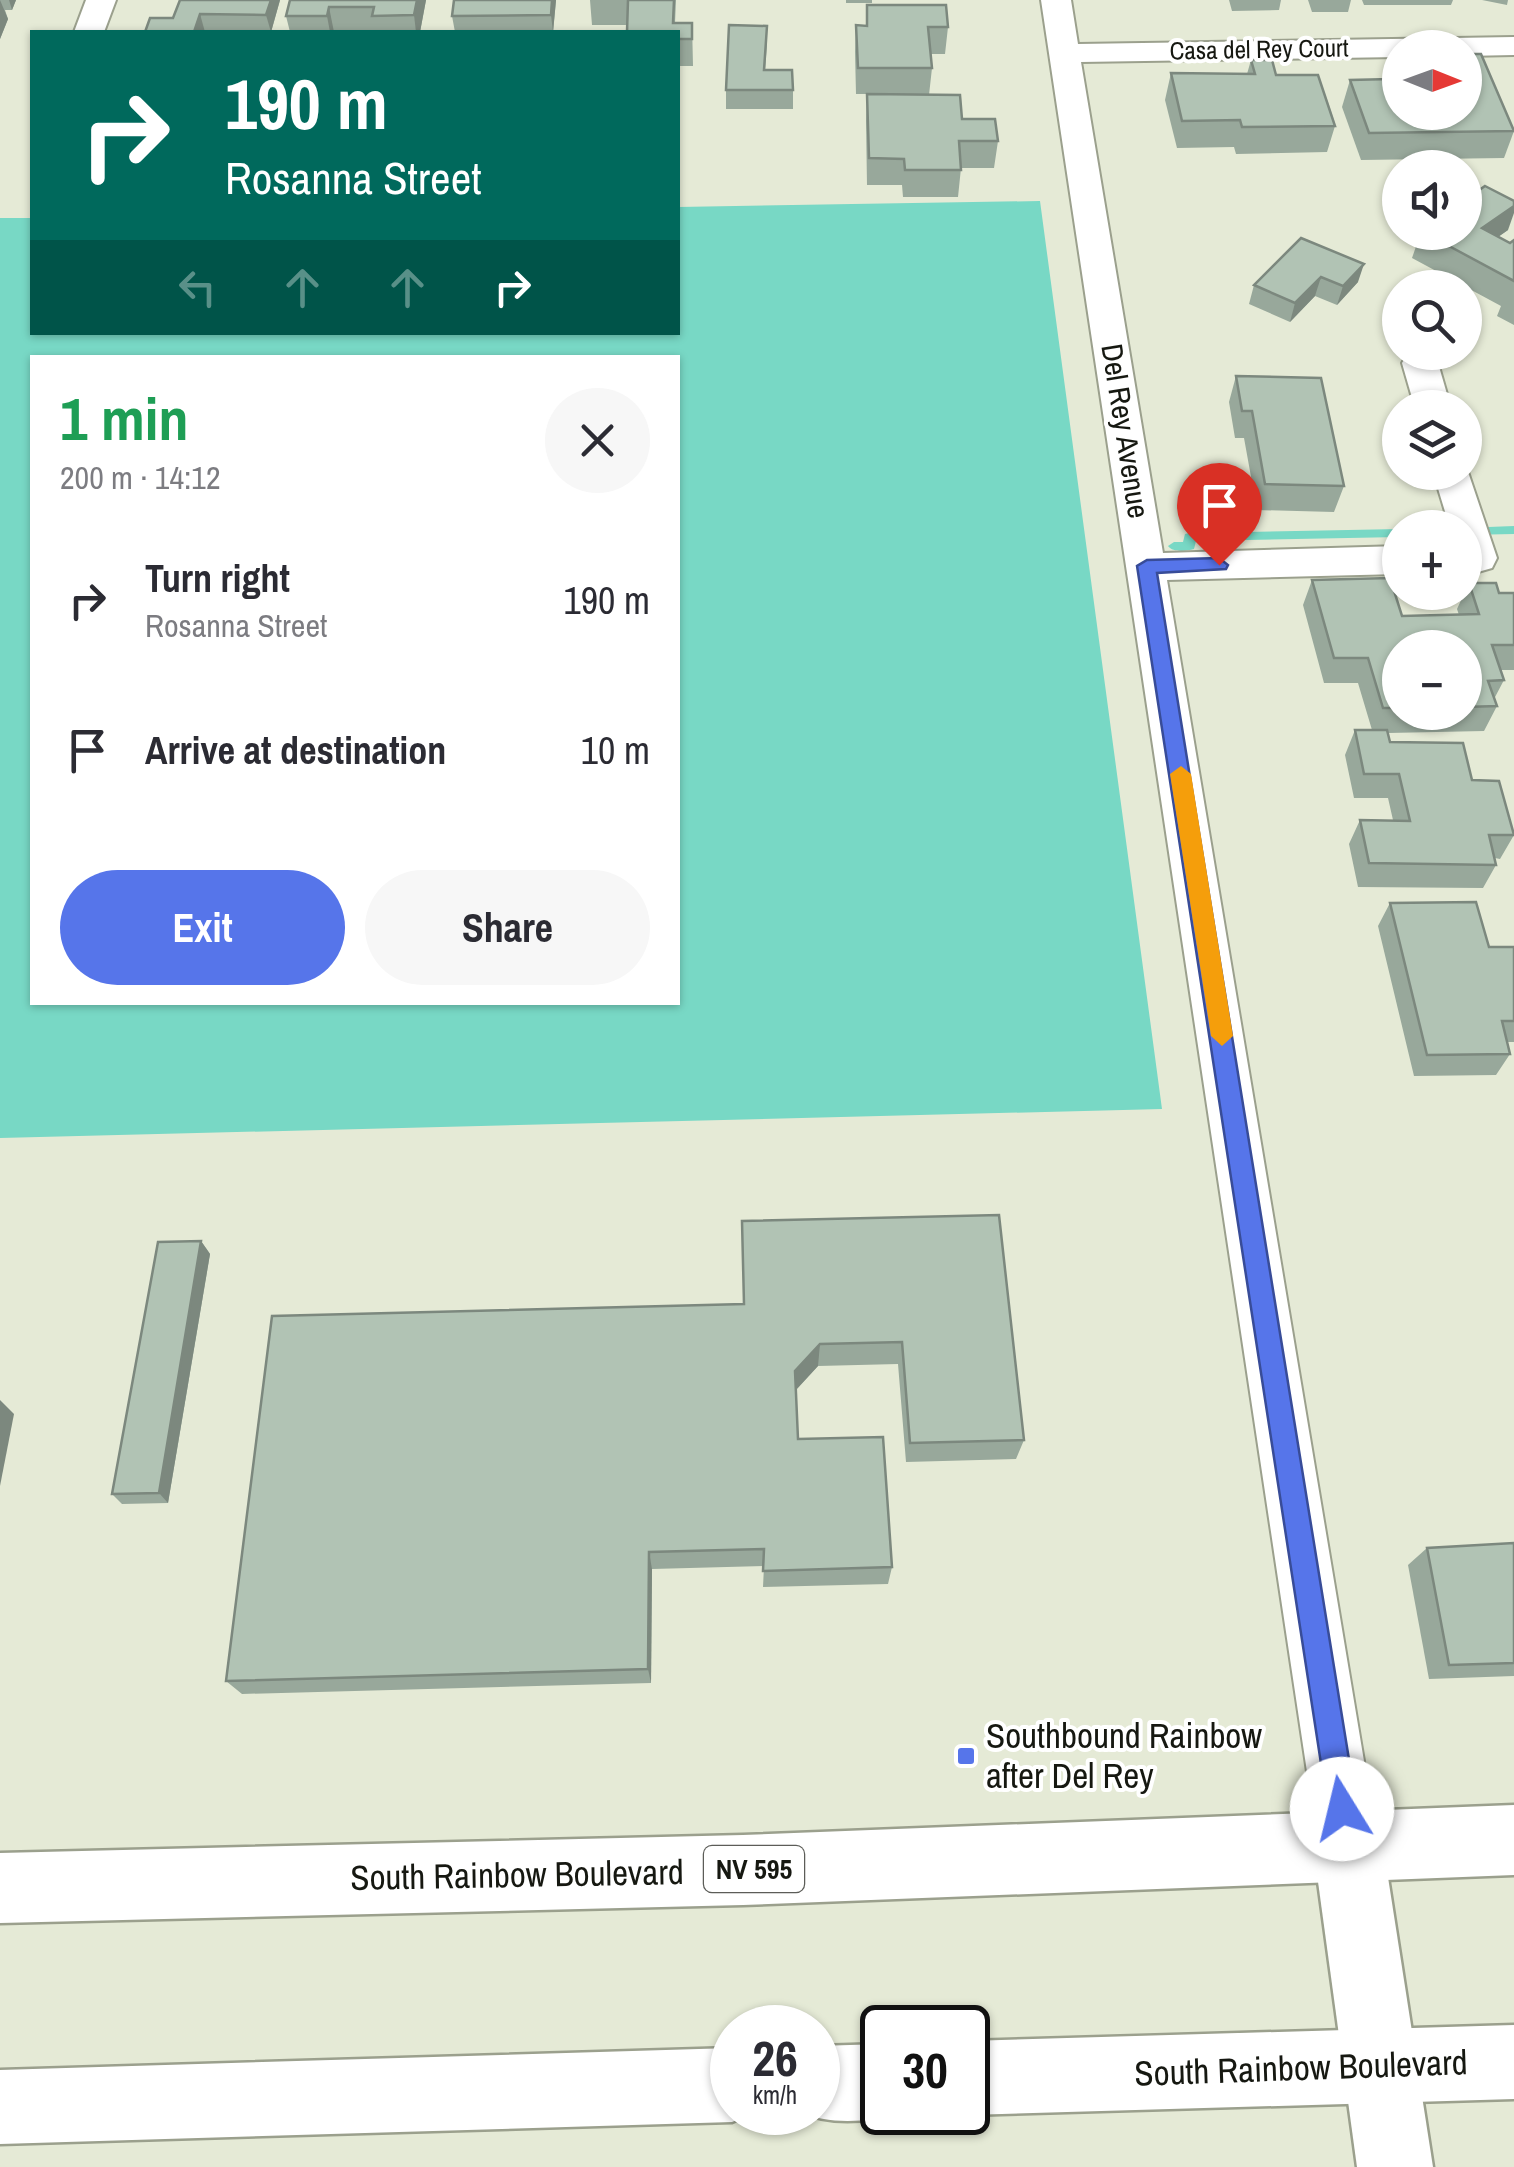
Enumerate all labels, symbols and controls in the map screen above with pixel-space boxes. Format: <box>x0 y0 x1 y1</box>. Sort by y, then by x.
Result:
street label: Casa del Rey Court <box>1169 30 1349 68</box>
north arrow <box>1382 30 1482 130</box>
map controls <box>1382 30 1482 730</box>
text: 190 m <box>225 57 388 151</box>
icon: right <box>60 70 190 200</box>
text: Rosanna Street <box>225 147 481 208</box>
button: sound <box>1382 150 1482 250</box>
icon: left <box>170 260 225 315</box>
icon: ahead <box>275 260 330 315</box>
icon: ahead <box>380 260 435 315</box>
icon: right <box>485 260 540 315</box>
button: search <box>1382 270 1482 370</box>
street label: Del Rey Avenue <box>1092 341 1160 521</box>
text: 1 min <box>60 378 189 459</box>
button: close <box>545 388 650 493</box>
button: layers <box>1382 390 1482 490</box>
text: 200 m · 14:12 <box>60 456 220 499</box>
pin <box>1177 463 1262 566</box>
icon: arrive <box>1192 478 1247 533</box>
button: + <box>1382 510 1482 610</box>
text: Turn right <box>145 553 290 604</box>
icon: right <box>60 573 115 628</box>
text: 190 m <box>563 575 650 626</box>
text: Rosanna Street <box>145 604 327 647</box>
button: − <box>1382 630 1482 730</box>
icon: arrive <box>60 723 115 778</box>
text: Arrive at destination <box>145 725 446 776</box>
text: 10 m <box>581 725 650 776</box>
button: Exit <box>60 870 345 985</box>
button: Share <box>365 870 650 985</box>
place label: Southbound Rainbow after Del Rey <box>986 1712 1262 1799</box>
marker: Southbound Rainbow after Del Rey <box>955 1745 977 1767</box>
position arrow <box>1290 1757 1394 1861</box>
road number: NV 595 <box>704 1846 804 1892</box>
street label: South Rainbow Boulevard <box>350 1848 684 1901</box>
speed limit sign: 30 <box>860 2005 990 2135</box>
text: 26 <box>752 2024 798 2092</box>
street label: South Rainbow Boulevard <box>1134 2038 1468 2097</box>
text: km/h <box>753 2078 797 2112</box>

